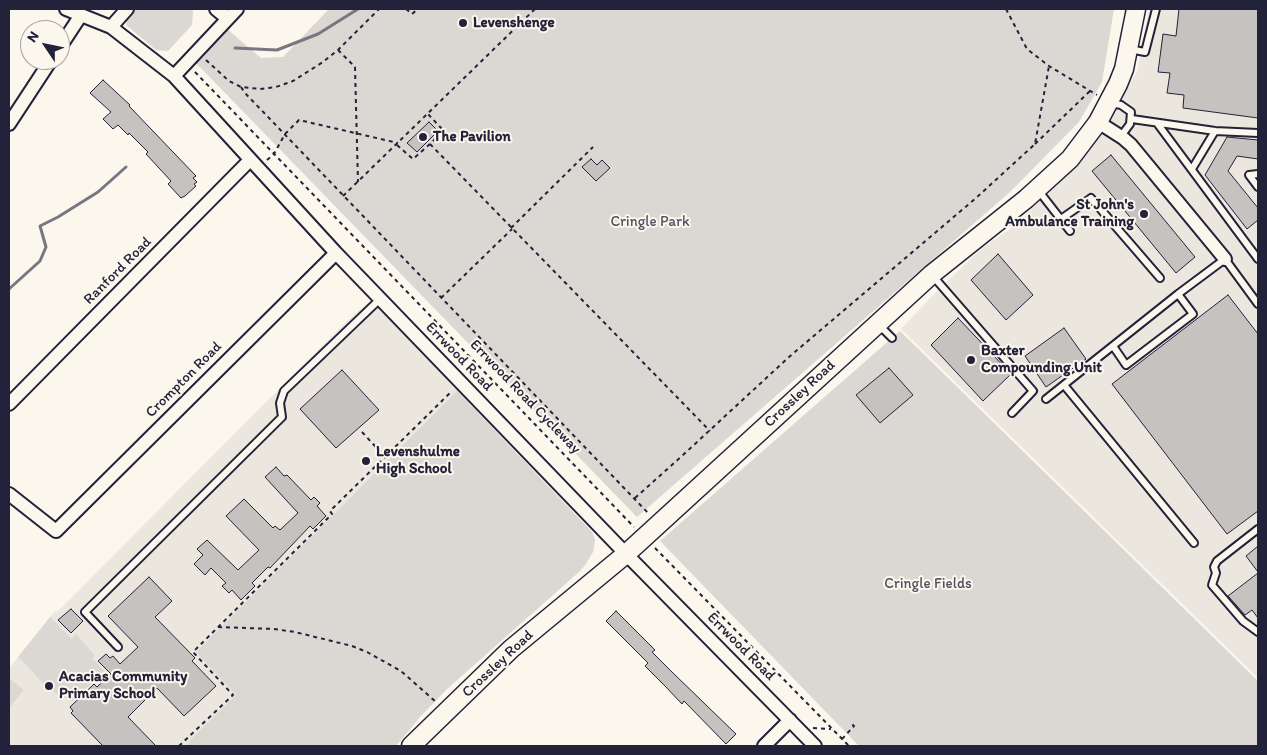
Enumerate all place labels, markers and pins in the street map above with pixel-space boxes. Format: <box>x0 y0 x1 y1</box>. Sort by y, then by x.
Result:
place label: Levenshenge <box>473 14 555 32</box>
marker: Levenshenge <box>457 17 469 29</box>
place label: The Pavilion <box>433 128 511 146</box>
marker: The Pavilion <box>417 131 429 143</box>
place label: St John's Ambulance Training <box>1005 196 1134 231</box>
marker: St John's Ambulance Training <box>1138 208 1150 220</box>
place label: Baxter Compounding Unit <box>981 342 1102 377</box>
marker: Baxter Compounding Unit <box>965 354 977 366</box>
place label: Levenshulme High School <box>376 443 460 478</box>
marker: Levenshulme High School <box>360 455 372 467</box>
place label: Acacias Community Primary School <box>59 668 187 703</box>
marker: Acacias Community Primary School <box>43 680 55 692</box>

